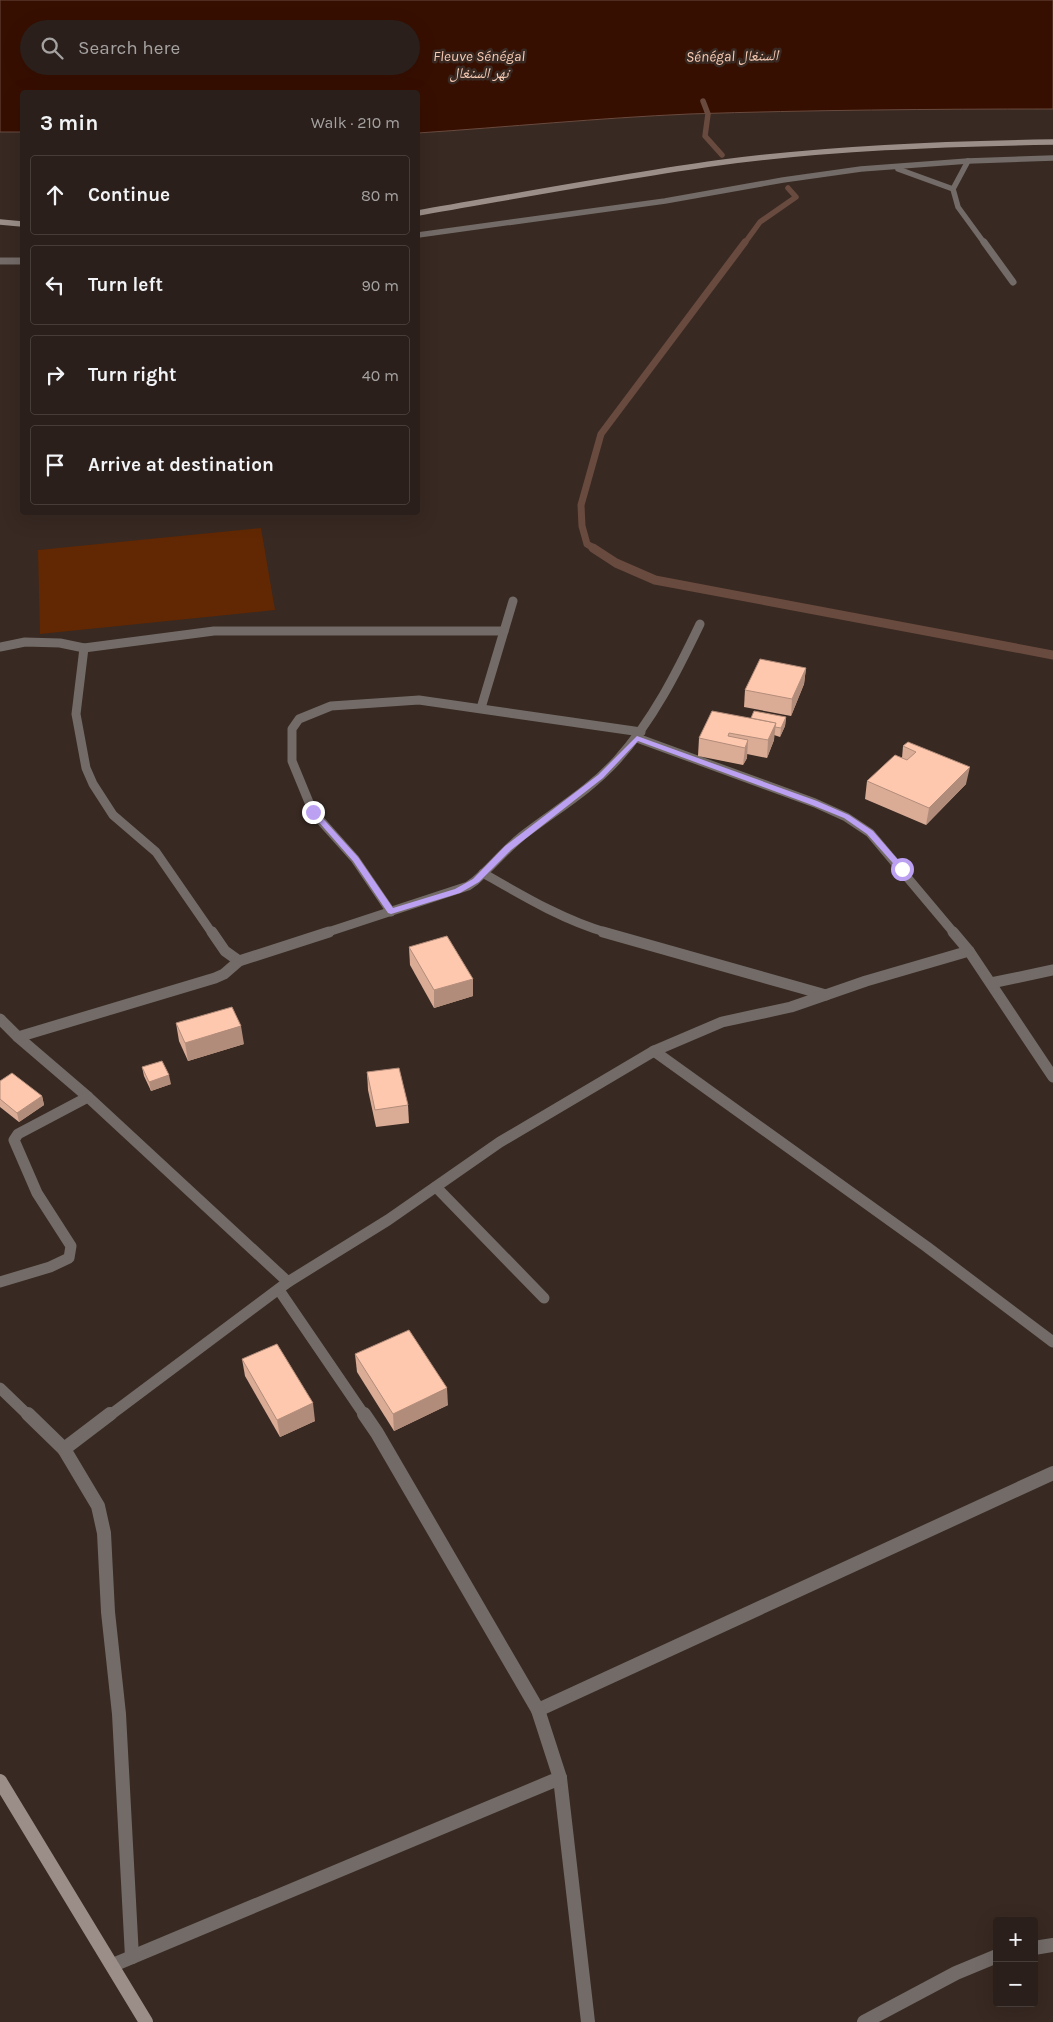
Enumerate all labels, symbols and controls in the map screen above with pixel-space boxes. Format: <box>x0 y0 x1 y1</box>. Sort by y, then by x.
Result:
search box <box>20 20 420 75</box>
icon: search <box>38 34 66 62</box>
text: Search here <box>78 37 180 59</box>
water label: Sénégal السنغال <box>686 46 780 66</box>
water label: Fleuve Sénégal نهر السنغال <box>433 47 525 82</box>
text: 3 min <box>40 111 98 135</box>
text: Walk · 210 m <box>311 113 400 132</box>
icon: ahead <box>41 181 69 209</box>
text: Continue <box>88 184 170 206</box>
text: 80 m <box>361 186 399 205</box>
icon: left <box>41 271 69 299</box>
text: Turn left <box>88 274 163 296</box>
text: 90 m <box>361 276 399 295</box>
icon: right <box>41 361 69 389</box>
text: Turn right <box>88 364 177 386</box>
text: 40 m <box>362 366 399 385</box>
icon: arrive <box>41 451 69 479</box>
text: Arrive at destination <box>88 454 274 476</box>
route end <box>302 801 325 824</box>
route start <box>891 858 914 881</box>
map controls <box>993 1917 1038 2007</box>
button: + <box>993 1917 1038 1962</box>
button: − <box>993 1962 1038 2007</box>

